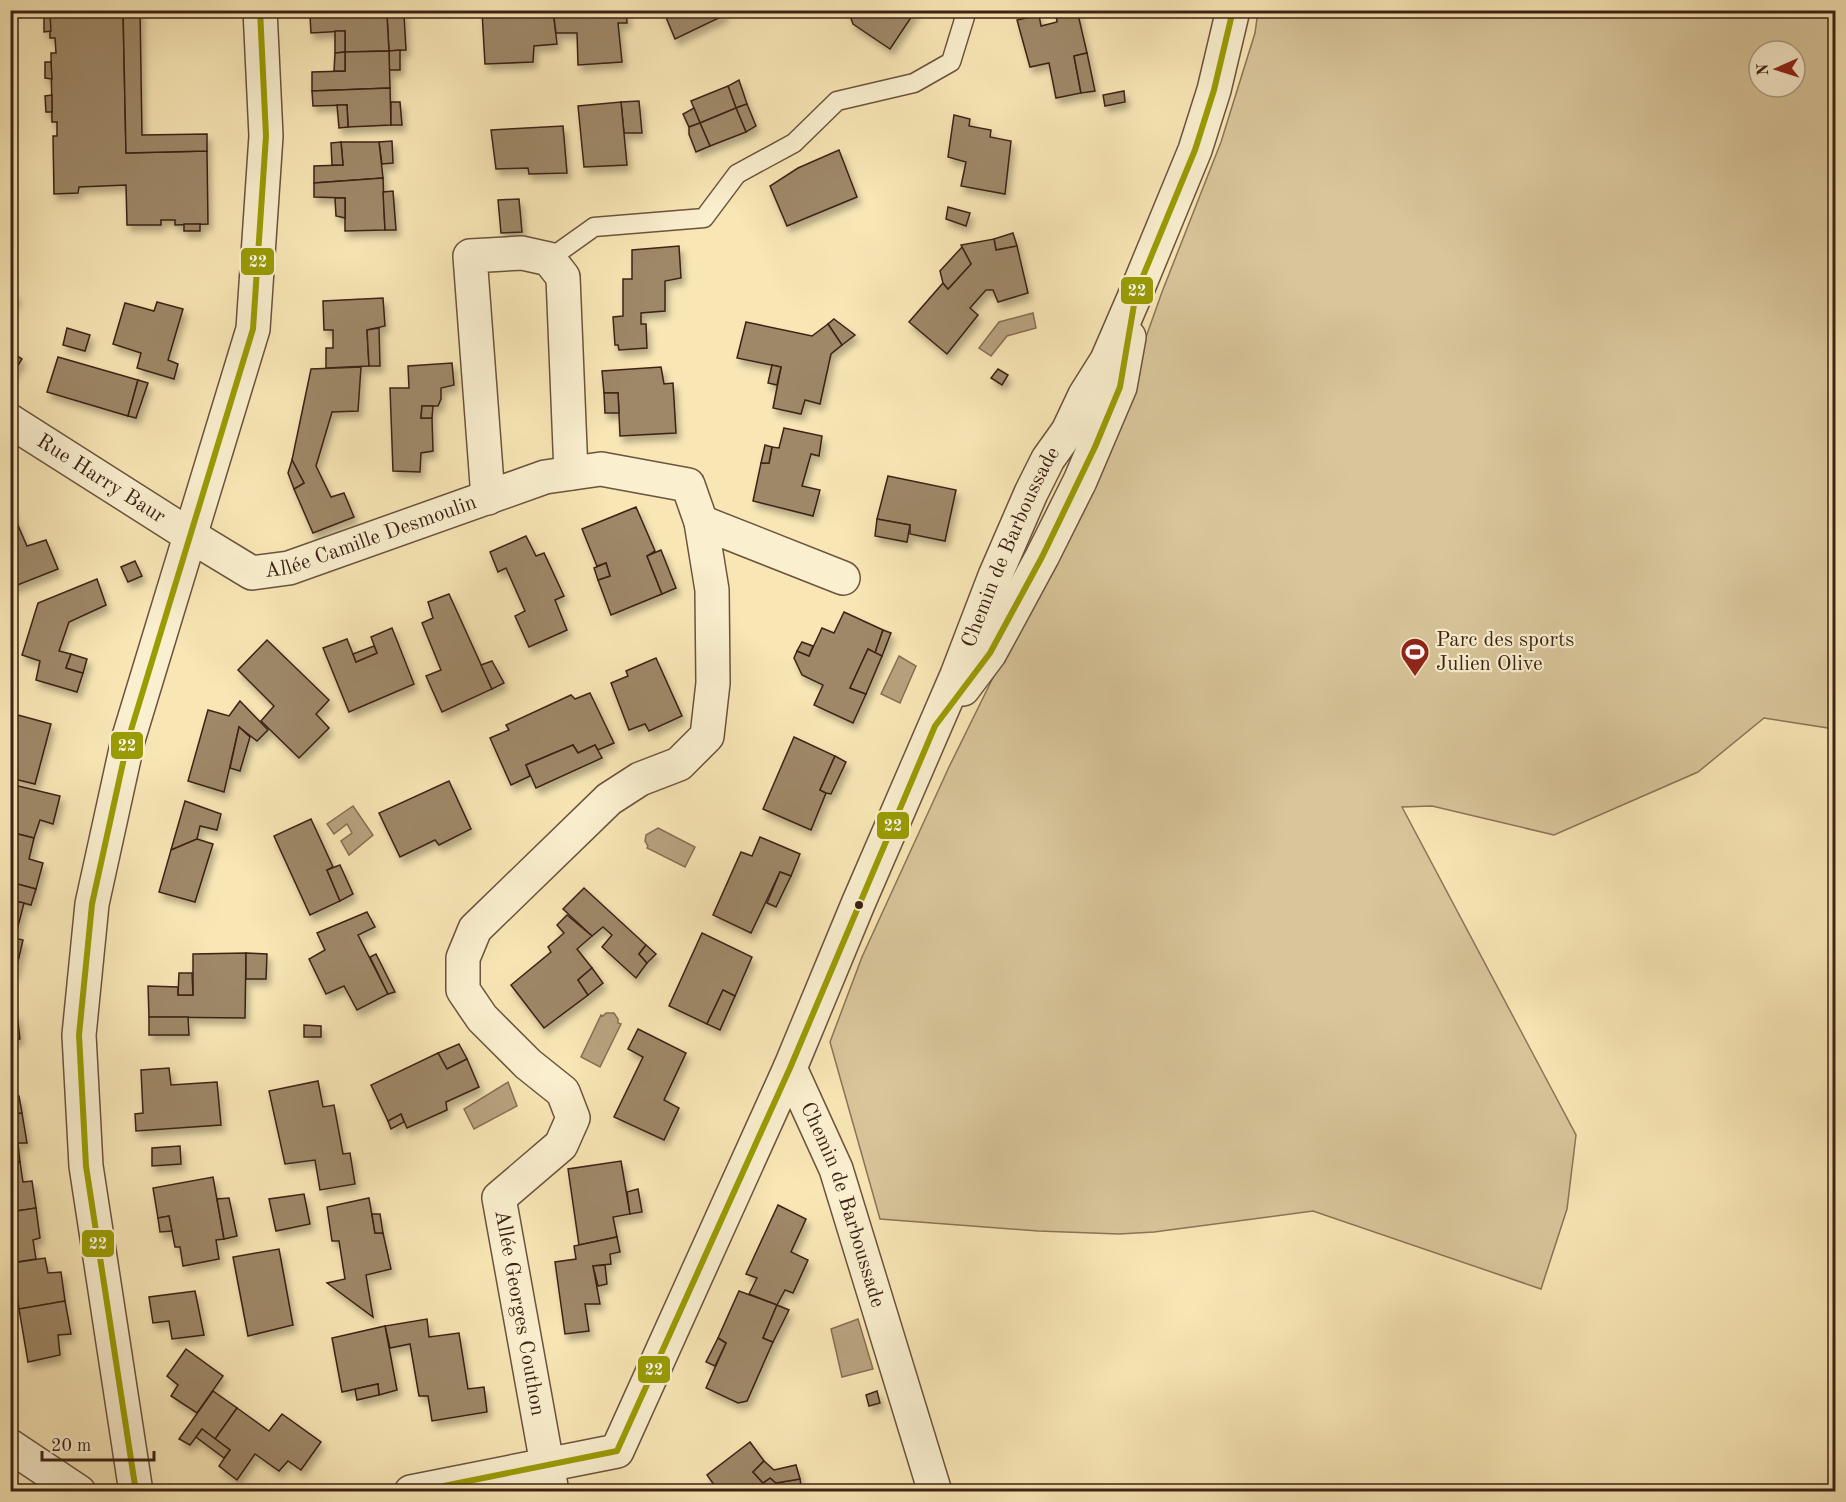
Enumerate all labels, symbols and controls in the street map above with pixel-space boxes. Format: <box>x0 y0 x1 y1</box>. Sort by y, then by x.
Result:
north arrow <box>1747 39 1807 99</box>
text: N <box>1756 62 1772 76</box>
line badge: 22 <box>240 247 275 276</box>
text: 22 <box>249 255 267 271</box>
line badge: 22 <box>1120 276 1154 305</box>
text: 22 <box>1128 284 1146 300</box>
street label: Rue Harry Baur <box>33 430 169 528</box>
street label: Chemin de Barboussade <box>958 443 1064 650</box>
street label: Allée Camille Desmoulin <box>263 492 479 582</box>
place label: Parc des sports Julien Olive <box>1436 630 1574 675</box>
sports icon: Parc des sports Julien Olive <box>1399 636 1431 678</box>
line badge: 22 <box>110 731 144 760</box>
text: 22 <box>118 739 136 755</box>
line badge: 22 <box>876 811 910 840</box>
text: 22 <box>884 819 902 835</box>
unlabelled marker <box>853 899 865 911</box>
street label: Chemin de Barboussade <box>797 1099 888 1310</box>
street label: Allée Georges Couthon <box>491 1208 549 1417</box>
line badge: 22 <box>81 1229 115 1258</box>
text: 22 <box>89 1237 107 1253</box>
line badge: 22 <box>637 1355 671 1384</box>
text: 22 <box>645 1363 663 1379</box>
scale bar <box>42 1424 154 1462</box>
text: 20 m <box>51 1437 91 1455</box>

